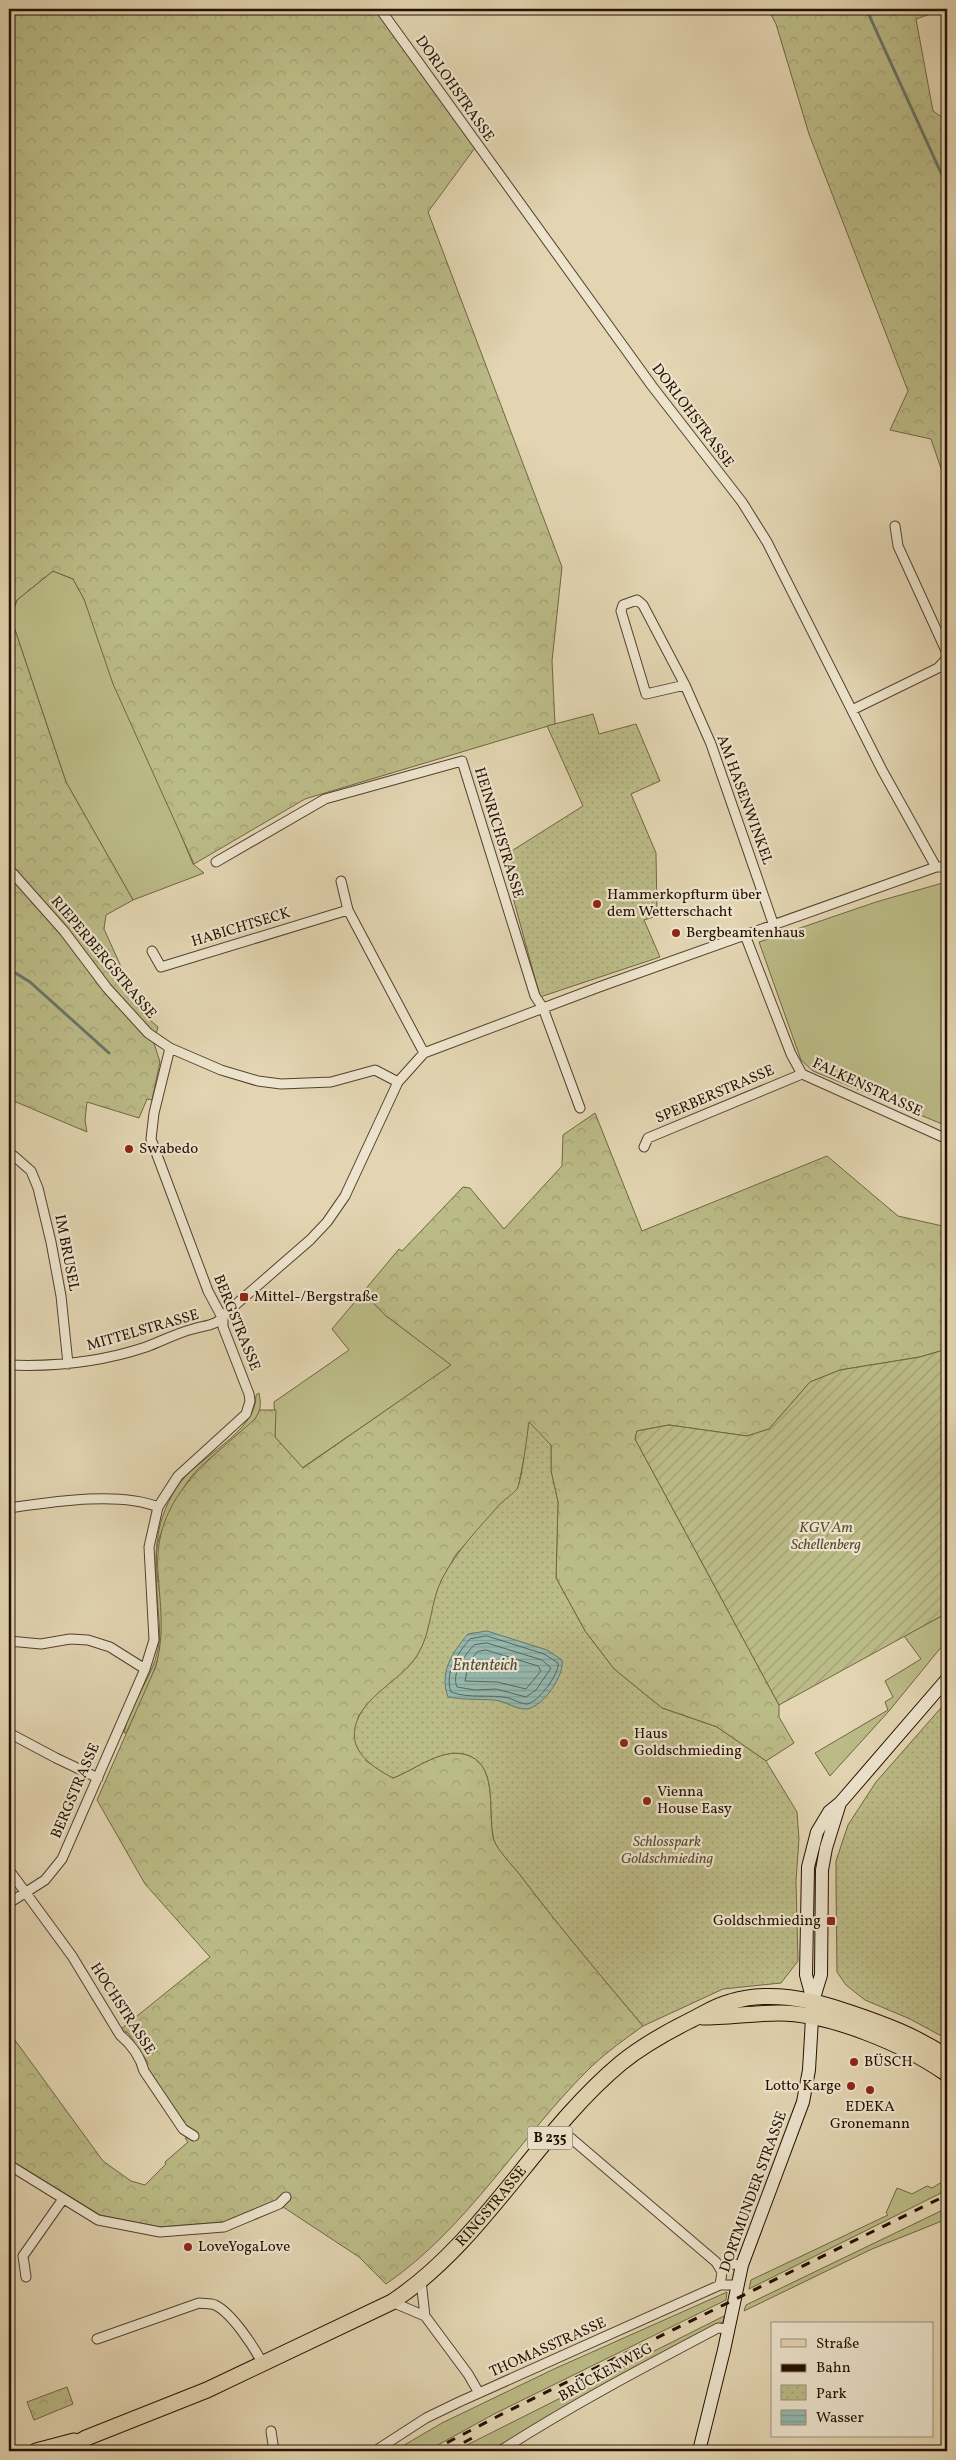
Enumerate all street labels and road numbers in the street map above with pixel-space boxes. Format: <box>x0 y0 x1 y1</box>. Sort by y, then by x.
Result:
street label: DORLOHSTRASSE <box>409 32 499 146</box>
street label: DORLOHSTRASSE <box>646 360 738 472</box>
street label: AM HASENWINKEL <box>711 732 777 868</box>
street label: HEINRICHSTRASSE <box>468 765 528 901</box>
street label: RIEPERBERGSTRASSE <box>45 892 161 1024</box>
street label: HABICHTSECK <box>189 903 293 953</box>
street label: FALKENSTRASSE <box>809 1053 925 1123</box>
street label: SPERBERSTRASSE <box>652 1060 778 1130</box>
street label: IM BRUSEL <box>48 1213 84 1294</box>
street label: BERGSTRASSE <box>207 1272 265 1374</box>
street label: MITTELSTRASSE <box>84 1305 202 1357</box>
street label: BERGSTRASSE <box>46 1740 106 1842</box>
street label: HOCHSTRASSE <box>84 1959 160 2059</box>
street label: DORTMUNDER STRASSE <box>715 2108 793 2276</box>
road number: B 235 <box>528 2126 572 2150</box>
street label: RINGSTRASSE <box>451 2162 532 2252</box>
street label: THOMASSTRASSE <box>486 2313 610 2383</box>
street label: BRÜCKENWEG <box>555 2338 657 2408</box>

